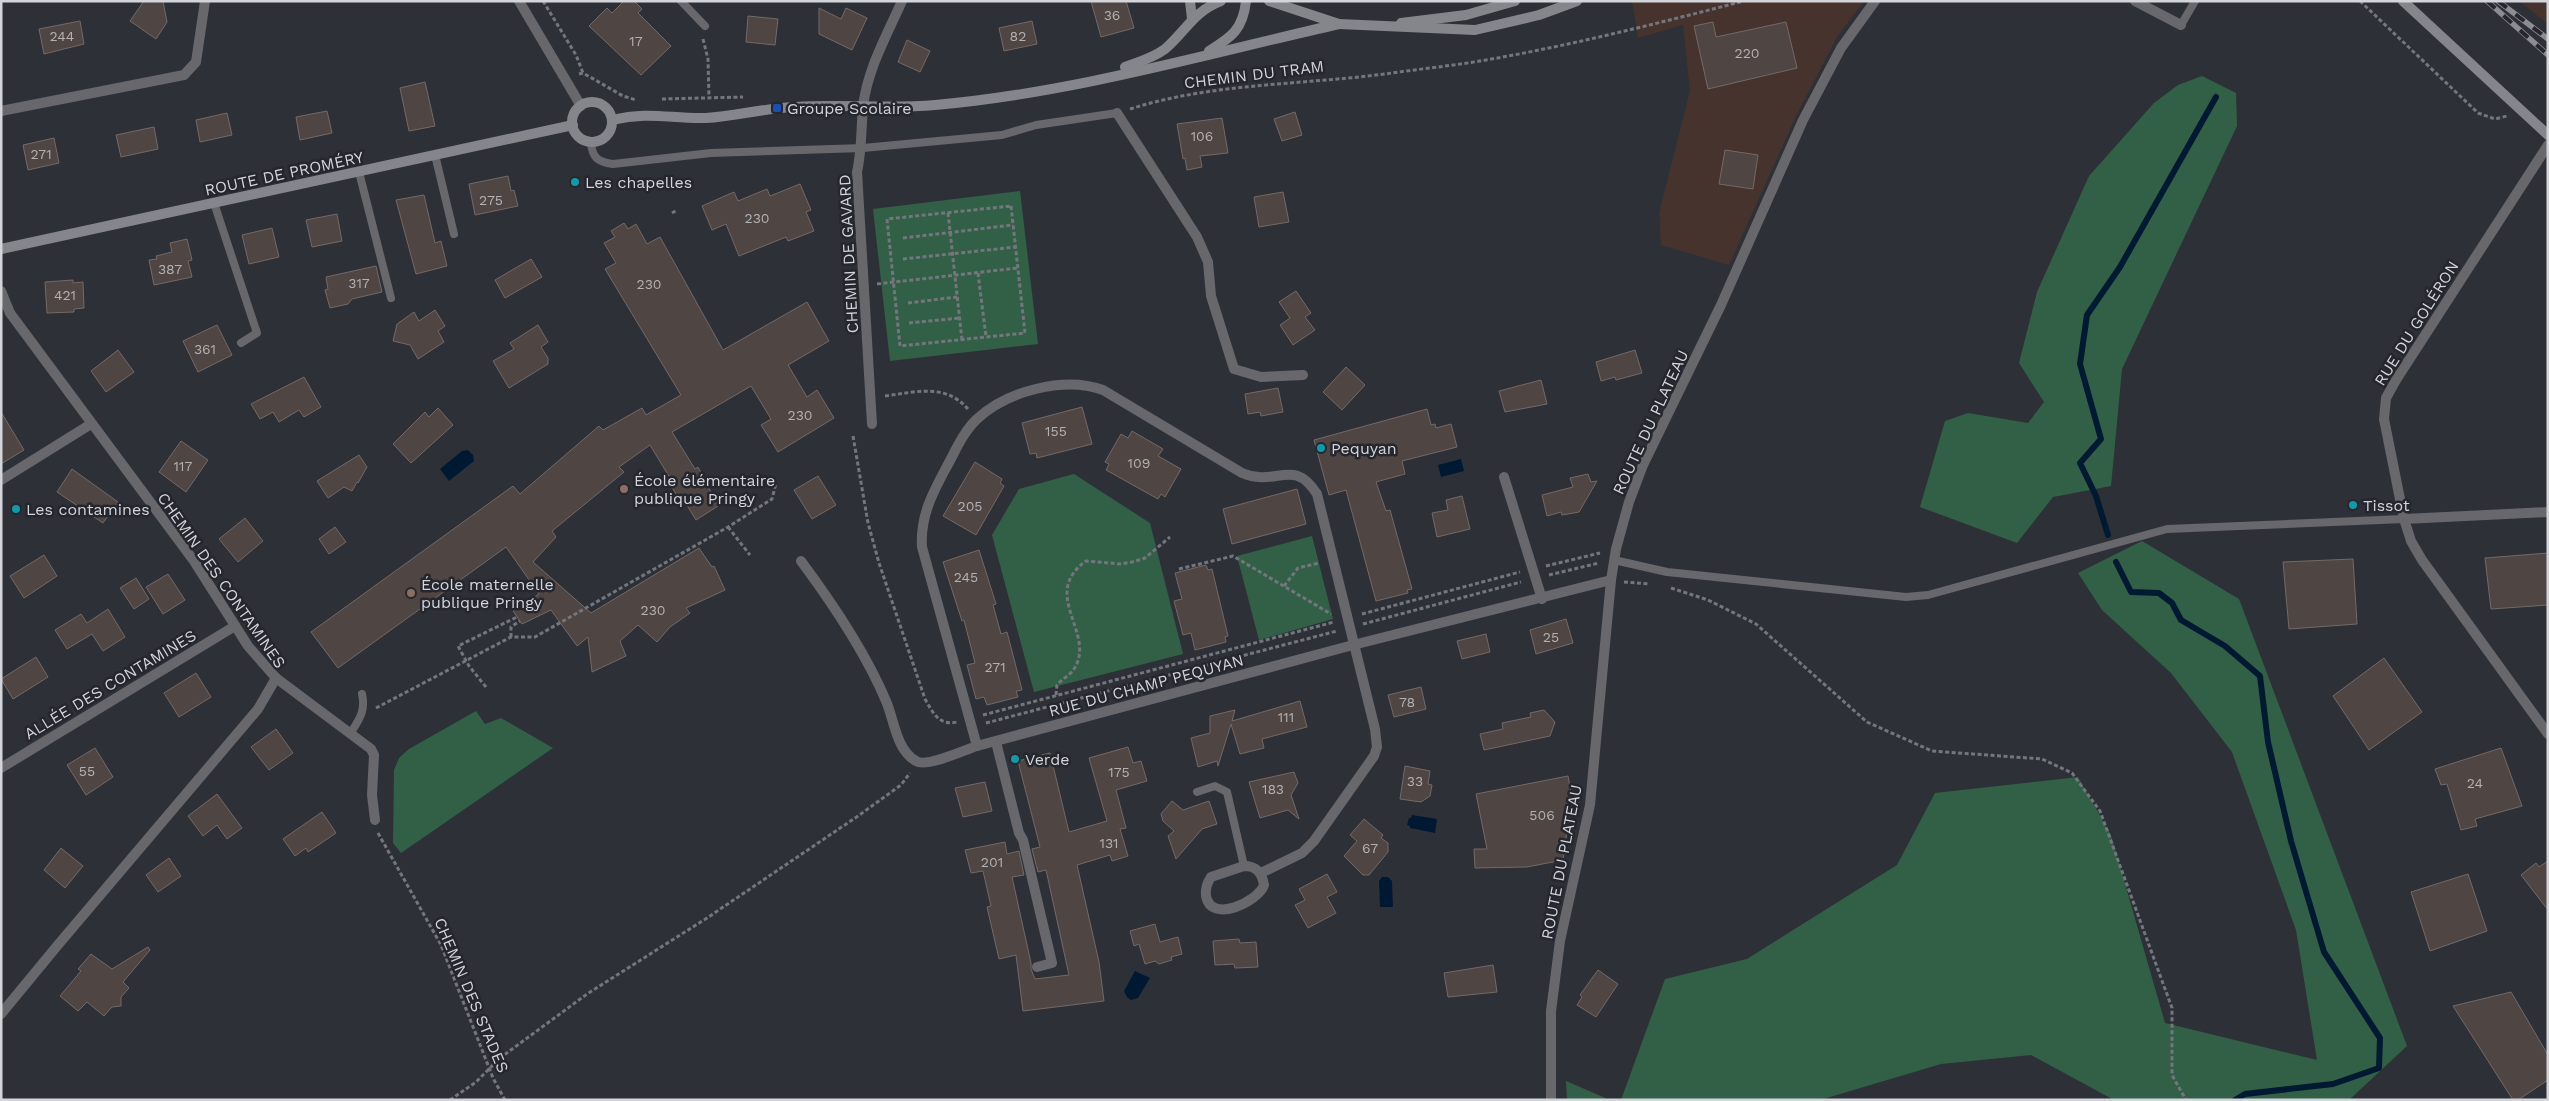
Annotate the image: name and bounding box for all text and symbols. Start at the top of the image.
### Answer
house number: 36 [1104,7,1120,23]
house number: 244 [50,28,74,44]
house number: 82 [1010,28,1026,44]
house number: 17 [629,33,643,49]
house number: 220 [1734,45,1760,61]
street label: CHEMIN DU TRAM [1183,56,1325,93]
place label: Groupe Scolaire [787,99,912,118]
marker: Groupe Scolaire [771,102,783,114]
house number: 106 [1191,128,1213,144]
house number: 271 [30,146,52,162]
street label: ROUTE DE PROMÉRY [203,147,365,200]
place label: Les chapelles [585,173,692,192]
street label: CHEMIN DE GAVARD [835,174,862,334]
marker: Les chapelles [569,176,581,188]
house number: 275 [479,192,503,208]
house number: 230 [744,210,770,226]
street label: RUE DU GOLÉRON [2370,257,2463,389]
house number: 387 [158,261,182,277]
house number: 317 [348,275,370,291]
house number: 230 [636,276,662,292]
house number: 421 [54,287,76,303]
house number: 361 [194,341,216,357]
street label: ROUTE DU PLATEAU [1609,347,1692,498]
house number: 230 [787,407,813,423]
house number: 155 [1045,423,1067,439]
place label: Pequyan [1331,439,1397,458]
marker: Pequyan [1315,442,1327,454]
house number: 109 [1128,455,1150,471]
house number: 117 [174,458,193,474]
place label: École élémentaire publique Pringy [634,471,775,508]
marker: École élémentaire publique Pringy [618,483,630,495]
street label: CHEMIN DES CONTAMINES [154,489,290,672]
place label: Tissot [2363,496,2410,515]
house number: 205 [957,498,983,514]
marker: Tissot [2347,499,2359,511]
place label: Les contamines [26,500,150,519]
marker: Les contamines [10,503,22,515]
house number: 245 [954,569,978,585]
place label: École maternelle publique Pringy [421,575,554,612]
marker: École maternelle publique Pringy [405,587,417,599]
house number: 230 [640,602,666,618]
street label: ALLÉE DES CONTAMINES [21,626,200,743]
house number: 25 [1543,629,1559,645]
street label: RUE DU CHAMP PEQUYAN [1047,650,1246,721]
house number: 271 [984,659,1006,675]
house number: 78 [1399,694,1415,710]
house number: 111 [1278,709,1294,725]
place label: Verde [1025,750,1069,769]
marker: Verde [1009,753,1021,765]
house number: 55 [79,763,95,779]
house number: 175 [1108,764,1130,780]
house number: 33 [1407,773,1423,789]
house number: 24 [2467,775,2483,791]
house number: 183 [1262,781,1284,797]
street label: ROUTE DU PLATEAU [1537,783,1586,941]
house number: 506 [1529,807,1555,823]
house number: 131 [1099,835,1119,851]
house number: 67 [1362,840,1378,856]
house number: 201 [981,854,1003,870]
street label: CHEMIN DES STADES [430,915,513,1076]

